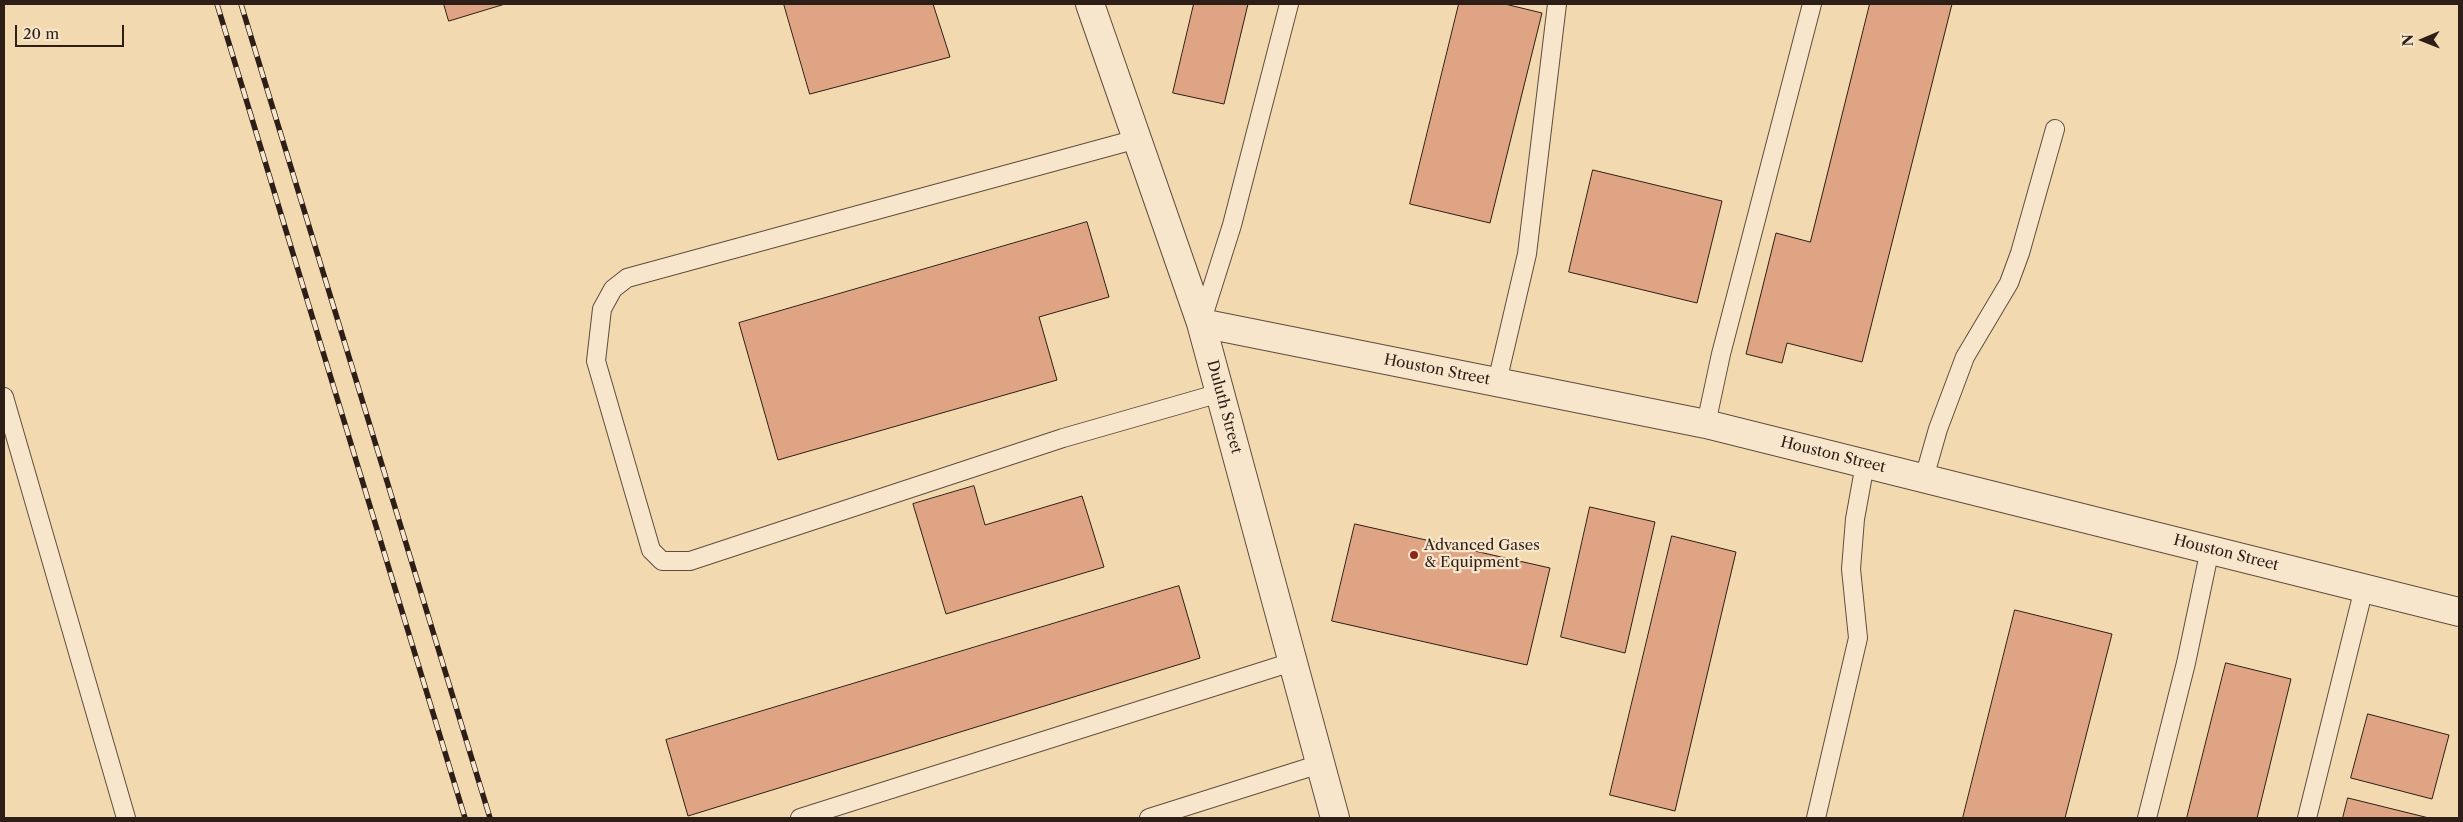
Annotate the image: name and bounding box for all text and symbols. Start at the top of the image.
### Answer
scale bar [18,15,126,47]
north arrow [2398,15,2448,65]
text: 20 m [23,24,59,43]
text: N [2399,34,2417,47]
street label: Houston Street [1382,351,1492,389]
street label: Duluth Street [1203,358,1245,456]
street label: Houston Street [1779,433,1887,477]
street label: Houston Street [2172,531,2280,575]
place label: Advanced Gases & Equipment [1424,537,1540,572]
marker: Advanced Gases & Equipment [1408,549,1420,561]

